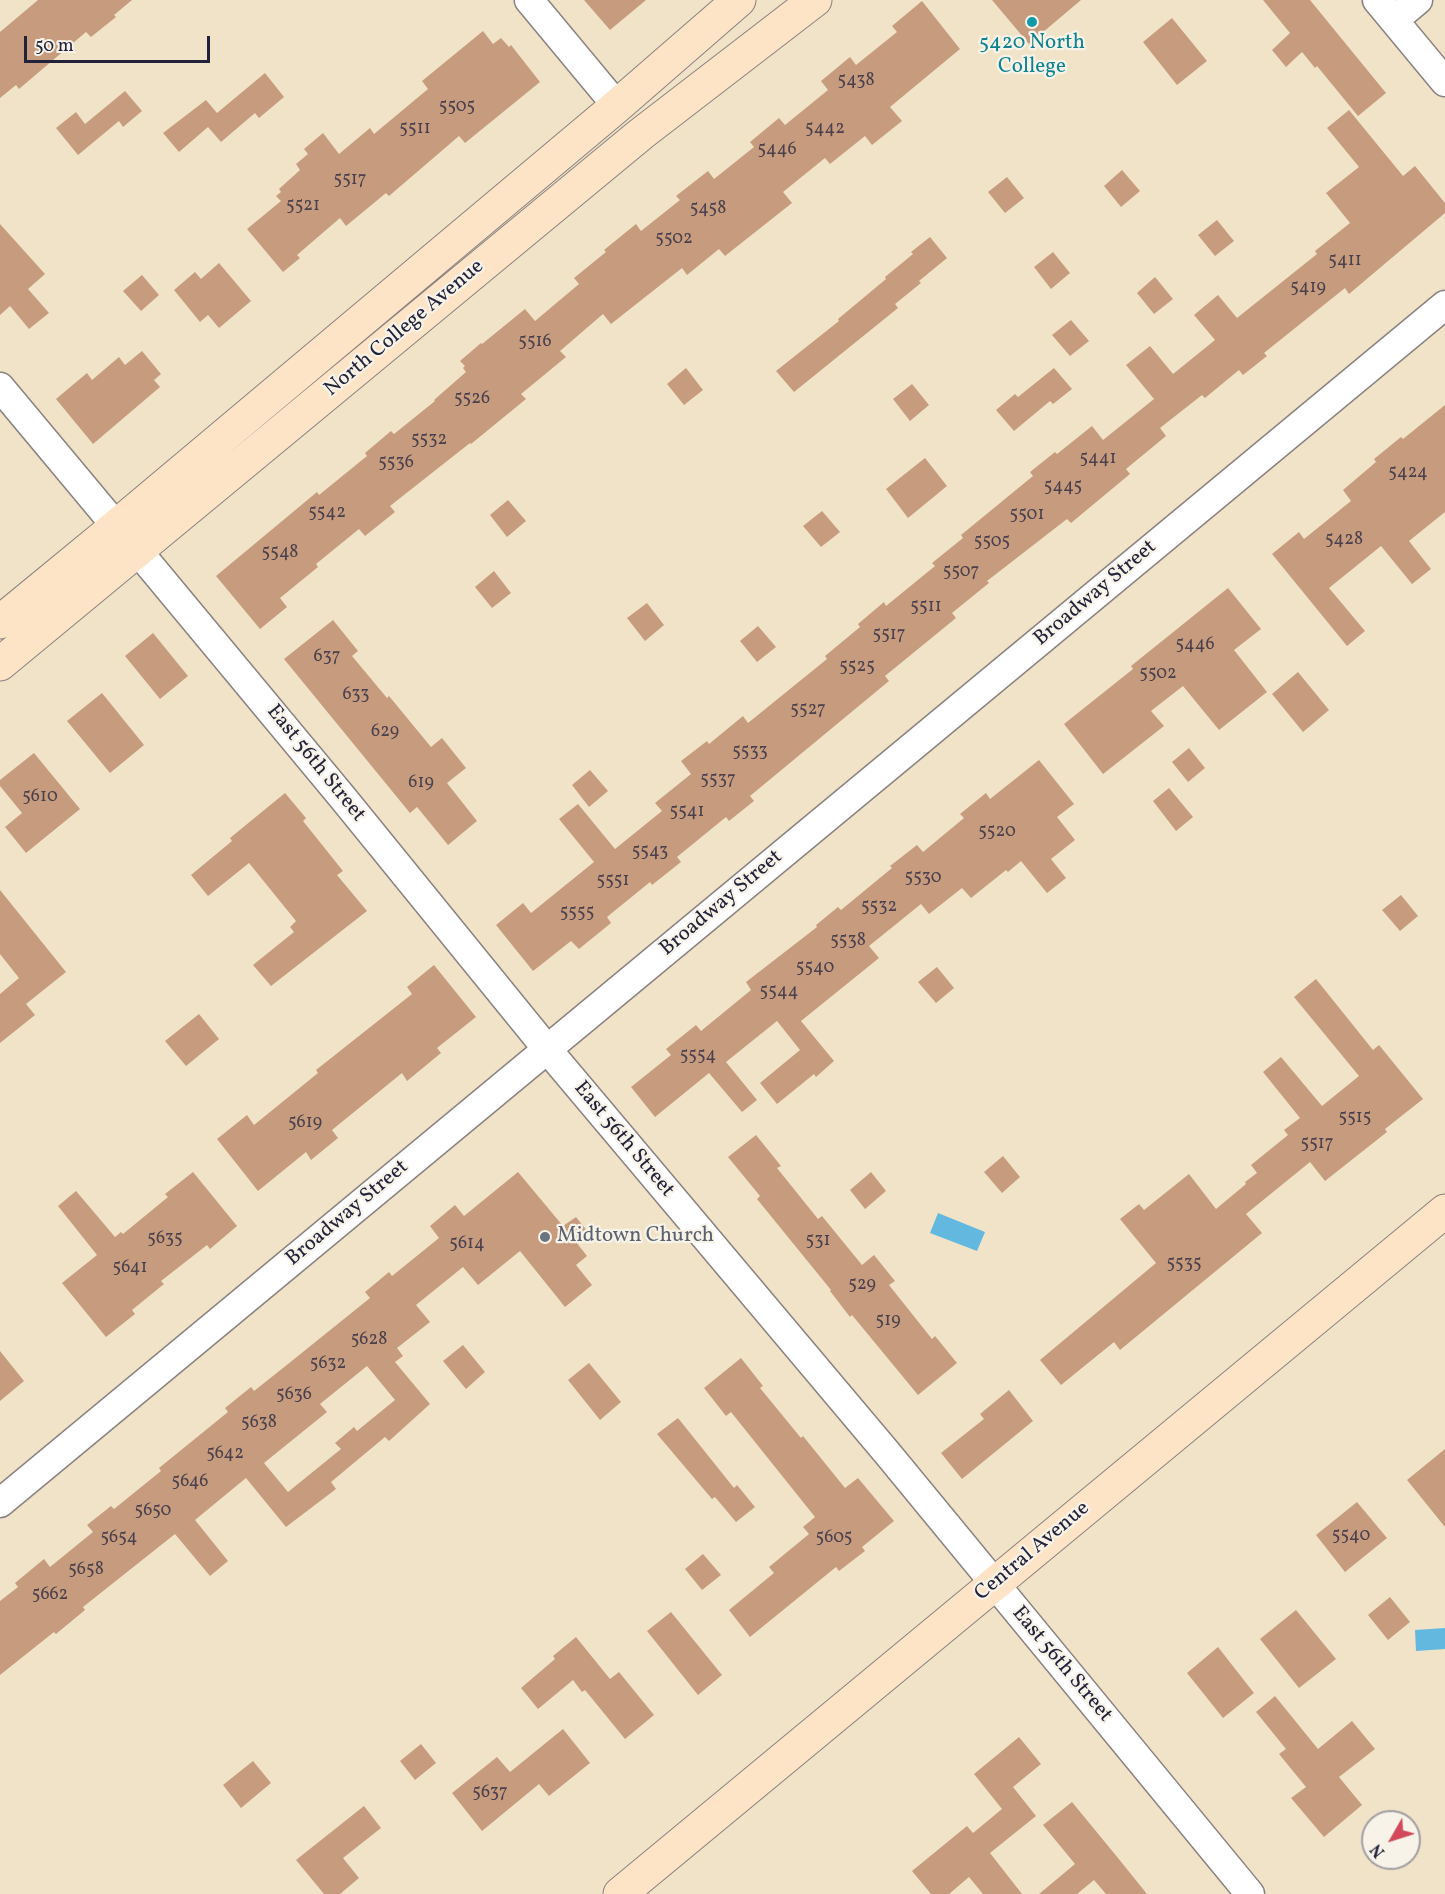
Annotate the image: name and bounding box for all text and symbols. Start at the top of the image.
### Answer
marker: 5420 North College [1025,15,1039,29]
scale bar [27,24,213,62]
place label: 5420 North College [979,31,1085,81]
text: 50 m [35,34,74,59]
house number: 5438 [837,71,875,93]
house number: 5505 [439,97,475,119]
house number: 5511 [399,119,431,141]
house number: 5442 [805,119,845,141]
house number: 5446 [757,140,797,162]
house number: 5517 [333,170,367,192]
house number: 5521 [286,196,320,218]
house number: 5458 [690,199,726,221]
house number: 5502 [655,229,693,251]
house number: 5411 [1328,251,1362,273]
street label: North College Avenue [320,255,490,403]
house number: 5419 [1290,278,1326,300]
house number: 5516 [518,332,552,354]
house number: 5526 [454,389,490,411]
house number: 5532 [411,430,447,452]
house number: 5441 [1079,449,1117,471]
house number: 5536 [378,453,414,475]
house number: 5424 [1388,463,1428,485]
house number: 5445 [1044,477,1082,499]
house number: 5542 [308,503,346,525]
house number: 5501 [1010,505,1044,527]
house number: 5428 [1325,530,1363,552]
house number: 5505 [974,532,1010,554]
street label: Broadway Street [1030,535,1162,653]
house number: 5548 [262,543,298,565]
house number: 5507 [943,562,979,584]
house number: 5511 [910,597,942,619]
house number: 5517 [872,625,906,647]
house number: 5446 [1175,635,1215,657]
house number: 637 [314,647,340,669]
house number: 5525 [839,657,875,679]
house number: 5502 [1139,664,1177,686]
house number: 633 [342,685,370,707]
street label: East 56th Street [260,700,370,828]
house number: 5527 [790,700,826,722]
house number: 629 [371,722,399,744]
house number: 5533 [732,742,768,764]
house number: 5537 [700,770,736,792]
house number: 619 [408,773,434,795]
house number: 5610 [22,787,58,809]
house number: 5541 [669,802,705,824]
house number: 5520 [978,822,1016,844]
house number: 5543 [632,842,668,864]
street label: Broadway Street [656,845,788,963]
house number: 5530 [904,868,942,890]
house number: 5551 [597,871,629,893]
house number: 5532 [861,897,897,919]
house number: 5555 [560,903,594,925]
house number: 5538 [830,931,866,953]
house number: 5540 [796,958,834,980]
house number: 5544 [760,982,798,1004]
house number: 5554 [680,1046,716,1068]
street label: East 56th Street [567,1077,679,1203]
house number: 5515 [1339,1108,1371,1130]
house number: 5619 [288,1113,322,1135]
house number: 5517 [1300,1134,1334,1156]
street label: Broadway Street [282,1155,414,1273]
place label: Midtown Church [557,1224,714,1250]
house number: 5635 [147,1229,183,1251]
marker: Midtown Church [538,1230,552,1244]
house number: 531 [806,1231,830,1253]
house number: 5614 [449,1234,485,1256]
house number: 5535 [1166,1254,1202,1276]
house number: 5641 [113,1258,147,1280]
house number: 529 [848,1275,876,1297]
house number: 519 [876,1311,900,1333]
house number: 5628 [351,1330,387,1352]
house number: 5632 [310,1354,346,1376]
house number: 5636 [276,1385,312,1407]
house number: 5638 [241,1413,277,1435]
house number: 5642 [206,1444,244,1466]
house number: 5646 [172,1472,208,1494]
street label: Central Avenue [971,1497,1095,1607]
house number: 5650 [135,1501,171,1523]
house number: 5540 [1332,1526,1370,1548]
house number: 5654 [100,1528,138,1550]
house number: 5605 [815,1528,853,1550]
house number: 5658 [68,1560,104,1582]
house number: 5662 [32,1585,68,1607]
street label: East 56th Street [1005,1602,1117,1728]
house number: 5637 [472,1783,508,1805]
north arrow [1361,1810,1421,1870]
text: N [1366,1839,1391,1862]

